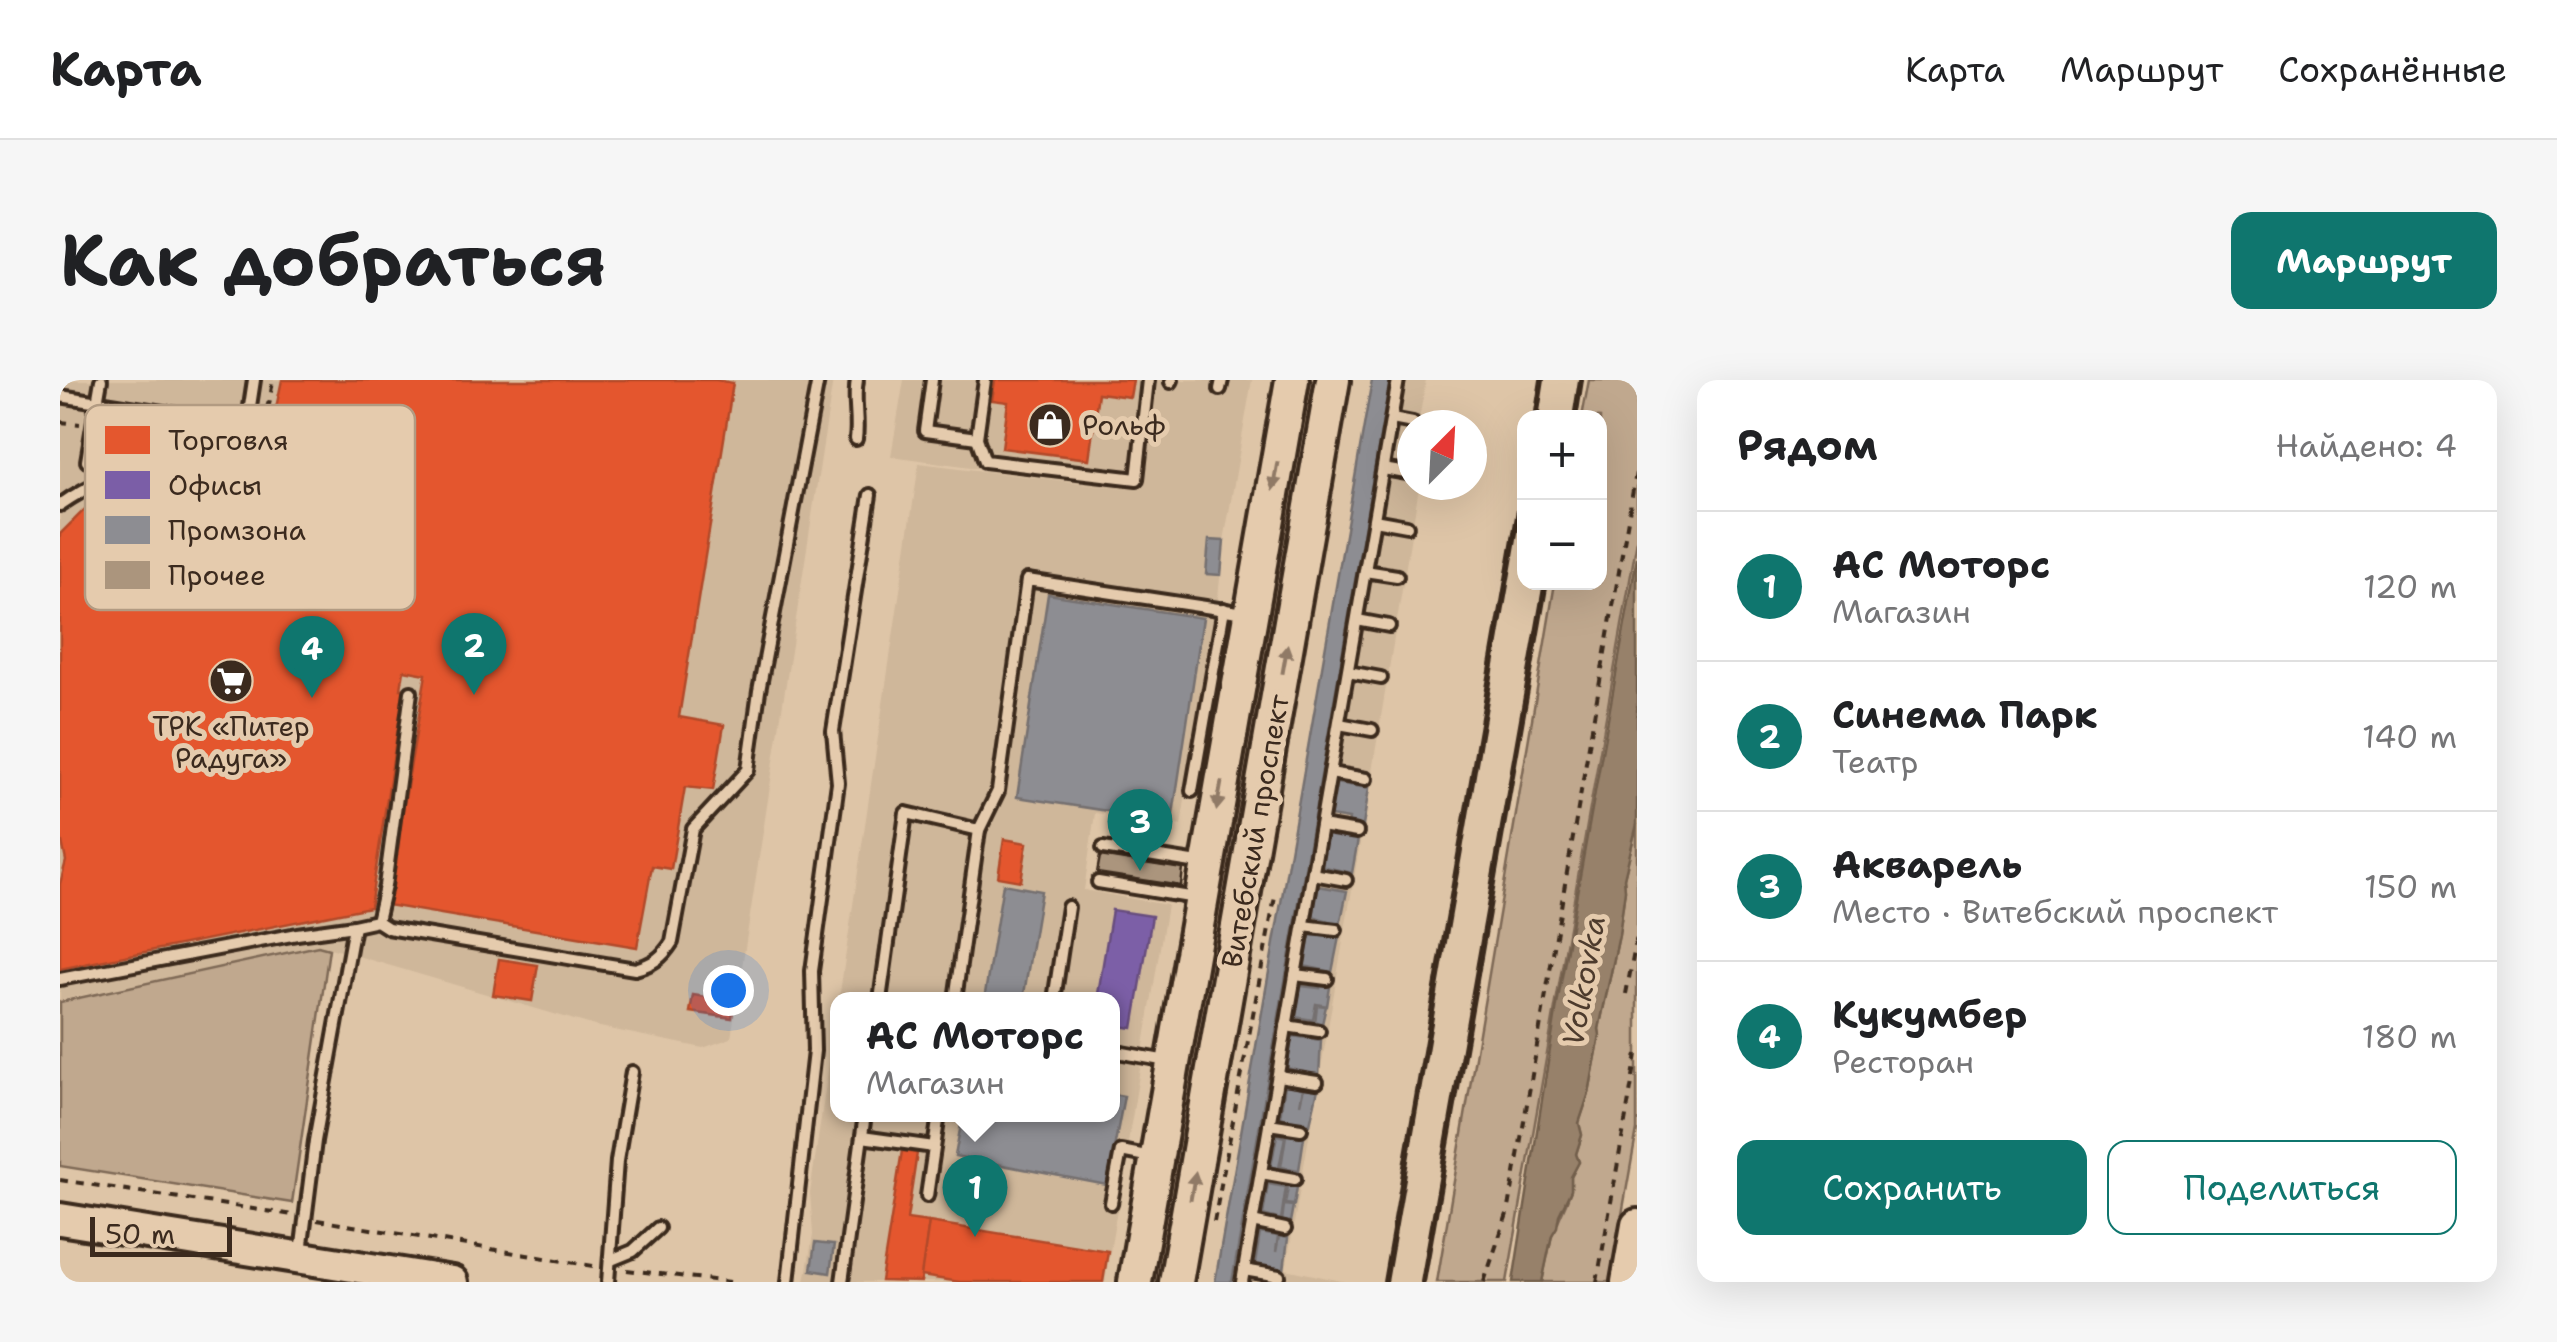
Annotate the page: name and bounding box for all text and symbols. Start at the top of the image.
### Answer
text: Карта [50,37,202,101]
text: Карта [1905,46,2005,93]
text: Маршрут [2060,46,2223,93]
text: Сохранённые [2278,46,2507,93]
button: Маршрут [2231,212,2497,309]
text: Как добраться [60,214,606,307]
shop icon: Рольф [1027,402,1073,448]
legend [85,405,415,610]
place label: Рольф [1082,406,1166,444]
north arrow [1397,410,1487,500]
map controls [1517,410,1607,590]
button: + [1517,410,1607,500]
text: Рядом [1737,417,1878,473]
text: Торговля [168,421,289,459]
text: Найдено: 4 [2276,424,2457,467]
one-way arrow [1267,461,1282,492]
text: Офисы [168,466,262,504]
button: − [1517,500,1607,590]
text: Промзона [168,511,306,549]
text: АС Моторс [1832,539,2050,590]
text: Прочее [168,556,266,594]
text: 1 [1762,565,1777,608]
text: 120 m [2363,565,2457,608]
text: Магазин [1832,590,1971,633]
pin: 2 [442,612,506,695]
pin: 4 [280,616,344,698]
one-way arrow [1278,643,1293,674]
supermarket icon: ТРК «Питер Радуга» [208,658,254,704]
text: Синема Парк [1832,689,2098,740]
street label: Витебский проспект [1212,691,1298,971]
place label: ТРК «Питер Радуга» [152,707,310,777]
text: 2 [1758,715,1781,758]
text: 140 m [2362,715,2457,758]
text: Театр [1832,740,1918,783]
one-way arrow [1211,781,1226,813]
pin: 3 [1108,788,1172,871]
text: Акварель [1832,839,2022,890]
text: 3 [1758,865,1781,908]
text: 150 m [2364,865,2457,908]
text: Место · Витебский проспект [1832,890,2278,933]
water label: Volkovka [1552,912,1615,1050]
your location [703,965,754,1016]
text: Кукумбер [1832,989,2027,1040]
popup [830,992,1120,1122]
text: АС Моторс [866,1010,1084,1061]
text: 4 [1758,1015,1781,1058]
text: 180 m [2361,1015,2457,1058]
text: Ресторан [1832,1040,1974,1083]
text: Магазин [866,1061,1005,1104]
button: Сохранить [1737,1140,2087,1235]
button: Поделиться [2107,1140,2457,1235]
pin: 1 [942,1154,1008,1237]
one-way arrow [1186,1170,1201,1201]
scale bar [90,1212,232,1256]
text: 50 m [105,1215,175,1253]

